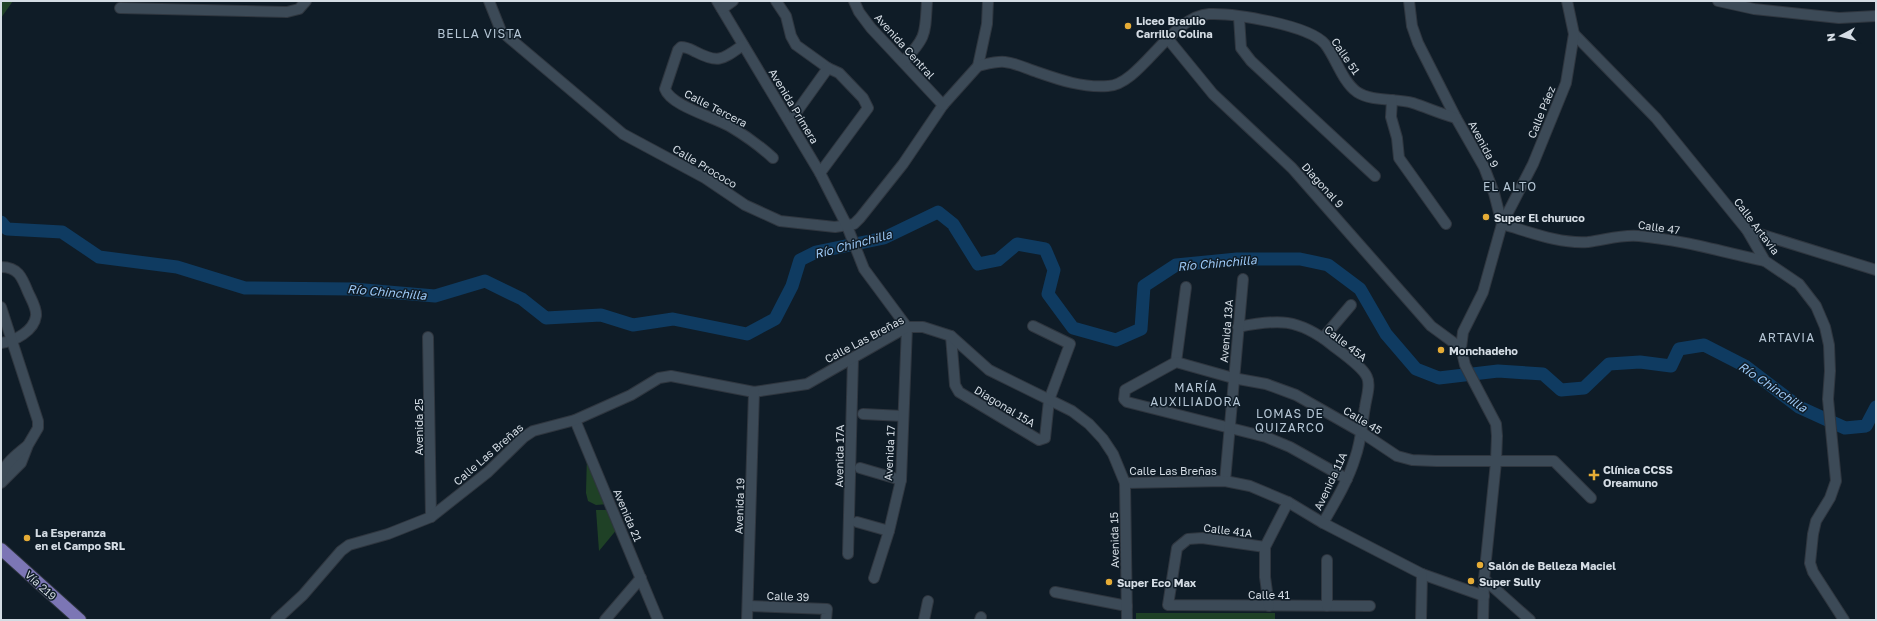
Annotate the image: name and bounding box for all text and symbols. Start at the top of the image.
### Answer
street label: Avenida Central [872,11,938,82]
place label: Liceo Braulio Carrillo Colina [1136,14,1213,40]
north arrow [1821,16,1861,56]
marker: Liceo Braulio Carrillo Colina [1123,21,1133,31]
district label: BELLA VISTA [437,26,523,41]
text: N [1824,32,1838,42]
street label: Calle 51 [1329,35,1363,77]
street label: Avenida Primera [766,66,822,146]
street label: Calle Páez [1525,84,1557,140]
street label: Calle Tercera [682,87,750,129]
street label: Avenida 9 [1466,118,1502,170]
street label: Calle Prococo [670,142,740,191]
street label: Diagonal 9 [1299,160,1347,210]
district label: EL ALTO [1483,179,1537,194]
street label: Calle Artavia [1732,195,1782,257]
place label: Super El churuco [1494,211,1585,224]
marker: Super El churuco [1481,212,1491,222]
street label: Calle 47 [1637,218,1681,236]
water label: Río Chinchilla [813,226,894,262]
water label: Río Chinchilla [1177,252,1258,274]
water label: Río Chinchilla [347,281,428,303]
street label: Avenida 13A [1217,298,1235,363]
street label: Calle Las Breñas [822,313,906,365]
street label: Calle 45A [1322,322,1370,364]
district label: ARTAVIA [1759,330,1815,345]
place label: Monchadeho [1449,344,1518,357]
marker: Monchadeho [1436,345,1446,355]
water label: Río Chinchilla [1736,359,1811,416]
district label: MARÍA AUXILIADORA [1150,380,1242,409]
street label: Diagonal 15A [972,383,1038,430]
street label: Avenida 25 [412,398,425,456]
street label: Calle 45 [1341,403,1385,437]
district label: LOMAS DE QUIZARCO [1255,406,1325,435]
street label: Calle Las Breñas [451,420,525,488]
street label: Avenida 17A [832,424,846,488]
street label: Avenida 17 [881,425,897,481]
street label: Avenida 11A [1311,449,1349,512]
place label: Clínica CCSS Oreamuno [1603,463,1673,489]
street label: Calle Las Breñas [1129,464,1217,477]
marker: Clínica CCSS Oreamuno [1588,469,1600,481]
street label: Avenida 19 [732,478,746,534]
street label: Avenida 21 [611,487,645,543]
street label: Avenida 15 [1107,512,1121,568]
street label: Calle 41A [1203,521,1254,540]
place label: La Esperanza en el Campo SRL [35,526,126,552]
marker: La Esperanza en el Campo SRL [22,533,32,543]
place label: Salón de Belleza Maciel [1488,559,1616,572]
marker: Salón de Belleza Maciel [1475,560,1485,570]
street label: Vía 219 [23,568,59,602]
place label: Super Sully [1479,575,1541,588]
place label: Super Eco Max [1117,576,1197,589]
marker: Super Sully [1466,576,1476,586]
marker: Super Eco Max [1104,577,1114,587]
street label: Calle 41 [1248,588,1290,601]
street label: Calle 39 [766,589,810,603]

